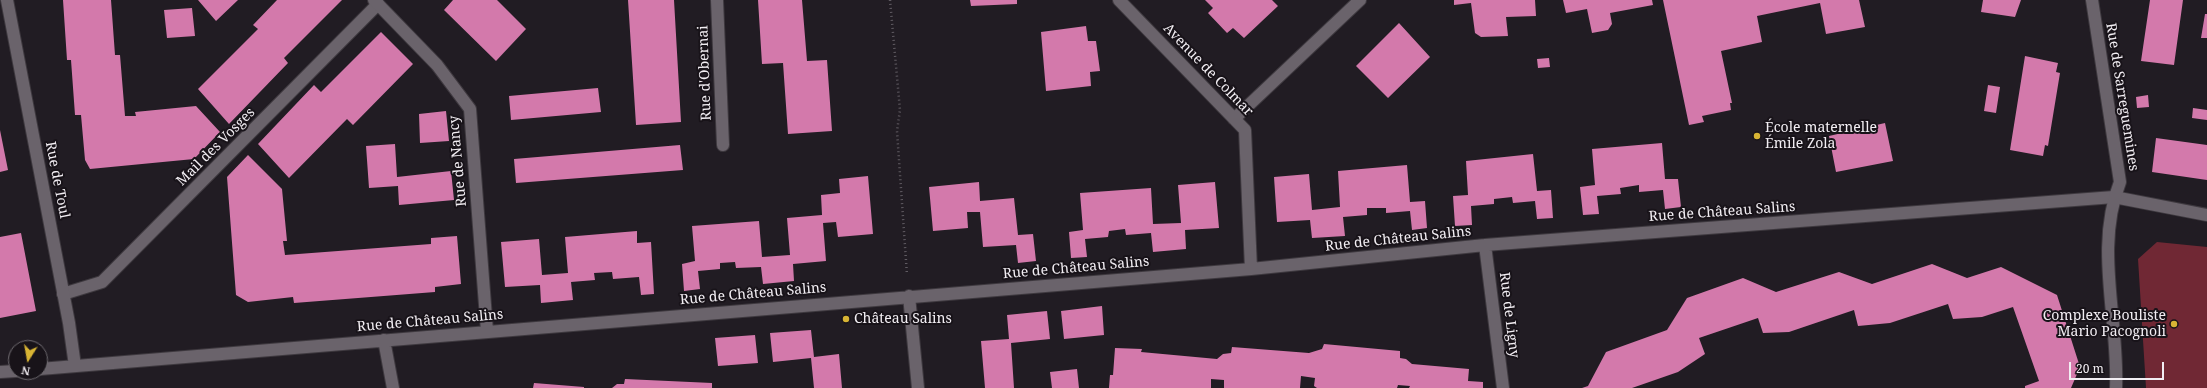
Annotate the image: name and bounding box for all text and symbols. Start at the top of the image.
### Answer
street label: Avenue de Colmar [1160,20,1256,120]
street label: Rue de Sarreguemines [2102,22,2142,172]
street label: Rue d'Obernai [695,25,715,121]
street label: Mail des Vosges [173,104,259,190]
street label: Rue de Nancy [446,115,470,207]
place label: École maternelle Émile Zola [1765,120,1877,152]
marker: École maternelle Émile Zola [1752,131,1762,141]
street label: Rue de Toul [41,140,73,220]
street label: Rue de Château Salins [1648,199,1796,225]
street label: Rue de Château Salins [1324,223,1472,255]
street label: Rue de Château Salins [1002,253,1150,283]
street label: Rue de Ligny [1495,271,1523,359]
street label: Rue de Château Salins [679,279,827,309]
street label: Rue de Château Salins [356,306,504,336]
place label: Complexe Bouliste Mario Pacognoli [2043,308,2166,340]
place label: Château Salins [854,311,952,327]
marker: Château Salins [841,314,851,324]
marker: Complexe Bouliste Mario Pacognoli [2169,319,2179,329]
north arrow [8,340,48,380]
scale bar [2071,354,2166,380]
text: 20 m [2076,360,2104,377]
text: N [20,363,32,379]

